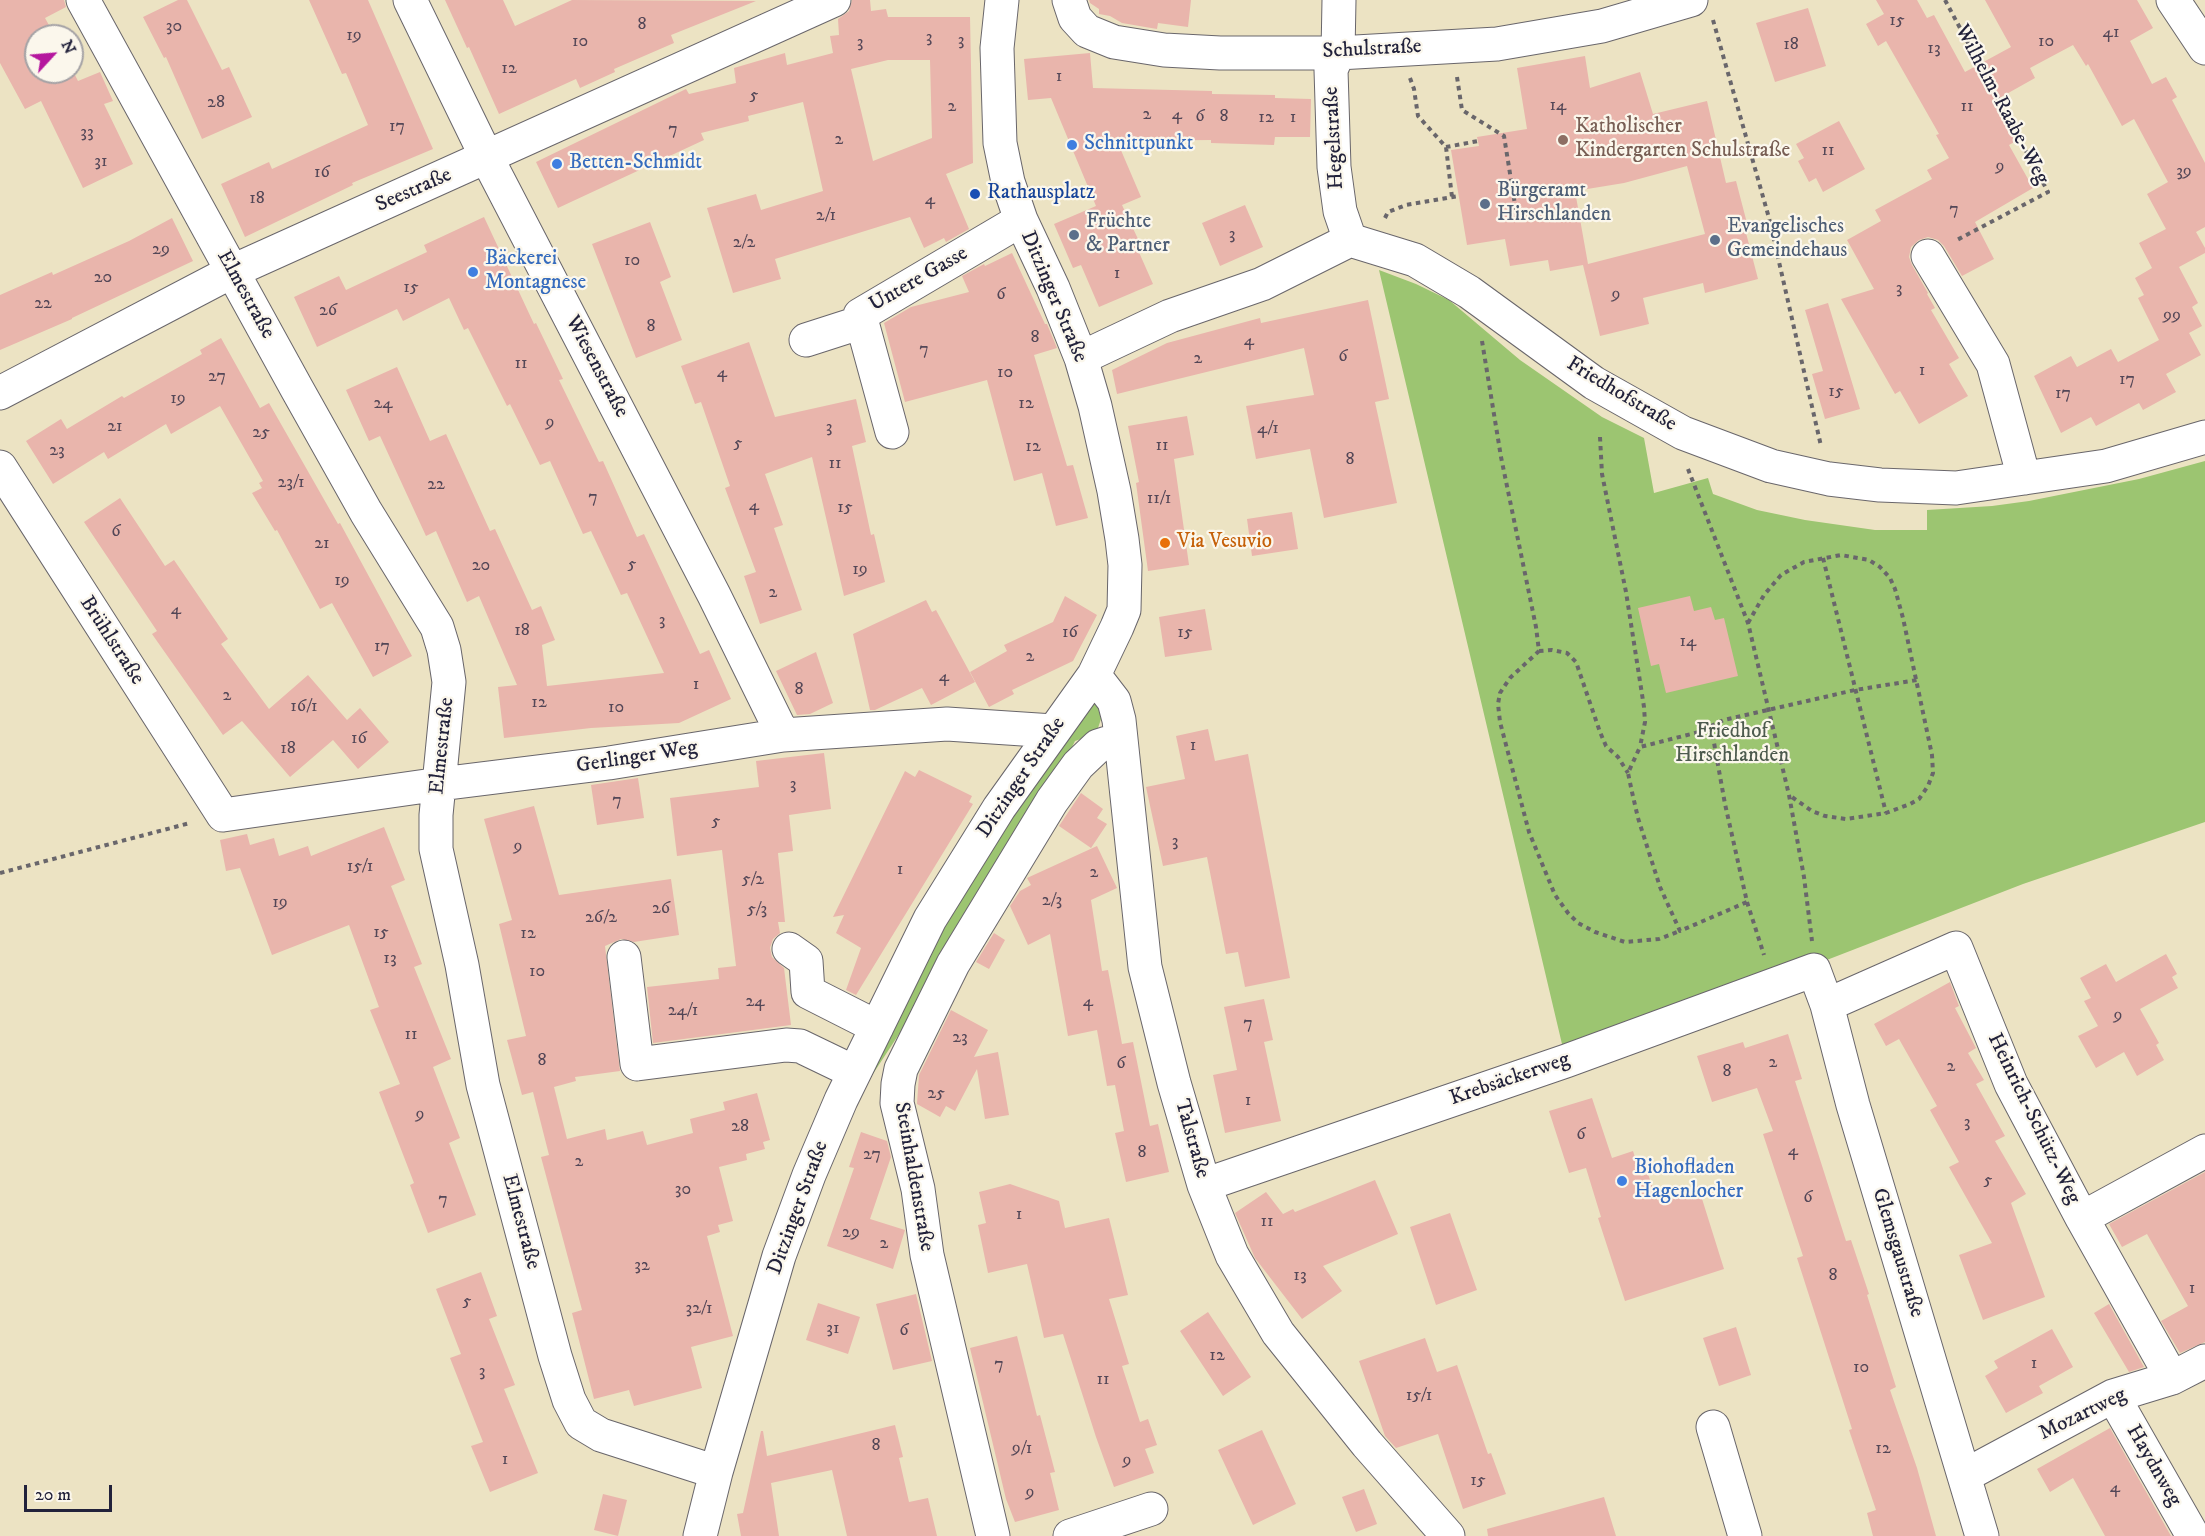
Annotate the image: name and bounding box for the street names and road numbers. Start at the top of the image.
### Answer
street label: Wilhelm-Raabe-Weg [1948,21,2054,189]
street label: Schulstraße [1322,35,1422,65]
street label: Hegelstraße [1320,86,1350,190]
street label: Seestraße [372,163,456,219]
street label: Ditzinger Straße [1014,228,1092,366]
street label: Untere Gasse [865,242,973,318]
street label: Elmestraße [210,246,280,344]
street label: Wiesenstraße [559,312,633,422]
street label: Friedhofstraße [1561,352,1681,438]
street label: Brühlstraße [73,592,149,690]
street label: Elmestraße [425,696,461,796]
street label: Ditzinger Straße [972,713,1072,843]
street label: Gerlinger Weg [575,736,699,780]
street label: Heinrich-Schütz-Weg [1981,1030,2085,1208]
street label: Krebsäckerweg [1447,1048,1573,1112]
street label: Talstraße [1168,1097,1214,1181]
street label: Steinhaldenstraße [887,1100,939,1254]
street label: Ditzinger Straße [763,1138,835,1278]
street label: Elmestraße [495,1172,545,1272]
street label: Glemsgaustraße [1865,1185,1929,1321]
street label: Mozartweg [2035,1383,2131,1447]
street label: Haydnweg [2120,1421,2186,1511]

